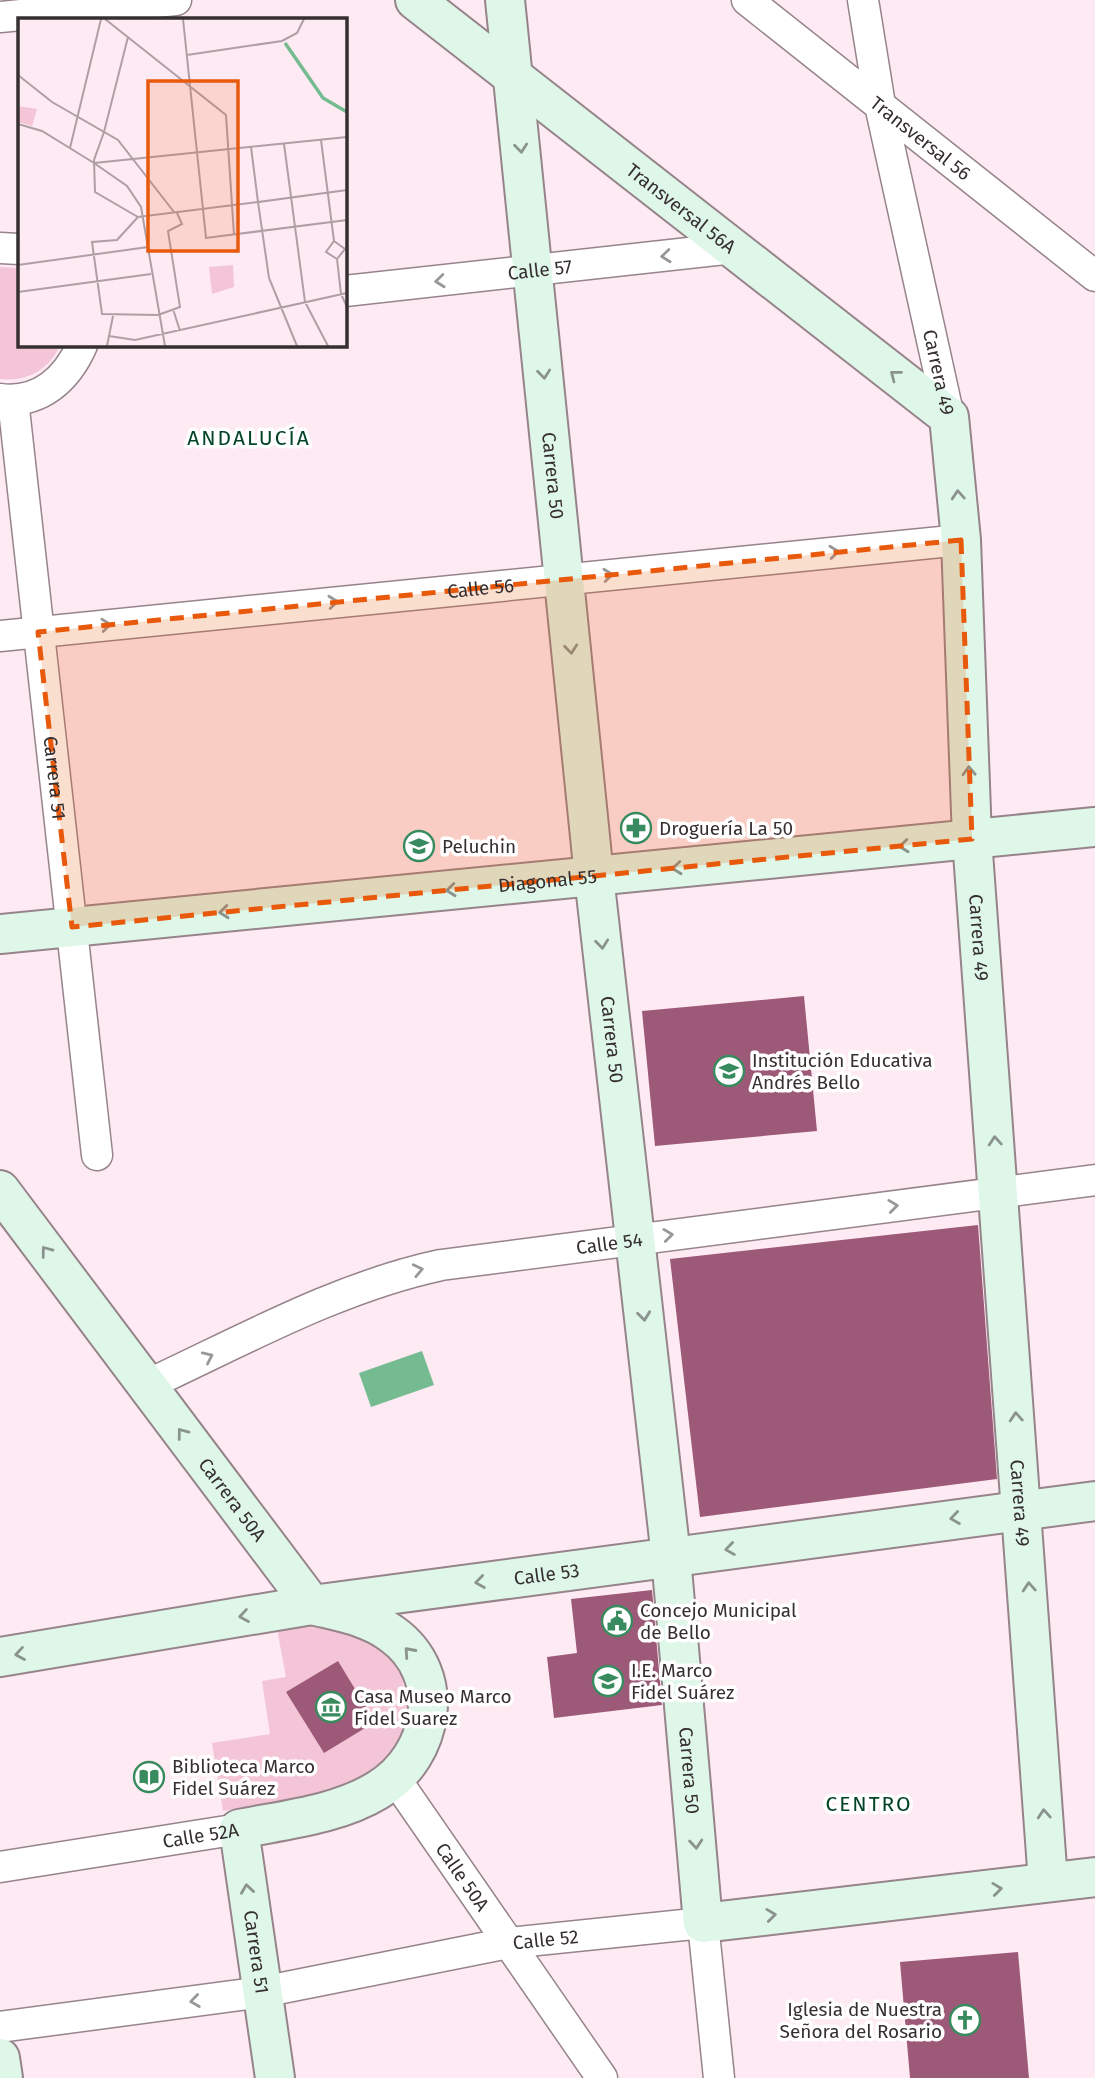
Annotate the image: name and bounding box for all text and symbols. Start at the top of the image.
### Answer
inset map [18,18,346,346]
street label: Transversal 56 [866,91,975,185]
one-way arrow [514,142,529,153]
street label: Transversal 56A [622,159,741,258]
one-way arrow [660,248,672,263]
street label: Calle 57 [507,255,573,285]
one-way arrow [434,273,446,288]
street label: Carrera 49 [918,327,959,417]
one-way arrow [536,369,551,380]
one-way arrow [890,370,902,383]
district label: ANDALUCÍA [187,425,311,451]
street label: Carrera 50 [537,431,569,520]
one-way arrow [951,489,966,500]
one-way arrow [828,545,840,560]
one-way arrow [603,568,614,583]
street label: Calle 56 [446,574,515,603]
one-way arrow [327,595,338,610]
one-way arrow [101,618,112,633]
one-way arrow [564,643,579,655]
street label: Carrera 51 [38,735,71,821]
one-way arrow [962,765,977,776]
pharmacy icon: Droguería La 50 [619,811,653,845]
place label: Droguería La 50 [659,817,793,840]
school or university icon: Peluchin [402,829,436,863]
place label: Peluchin [442,835,516,858]
one-way arrow [898,838,909,853]
one-way arrow [671,860,682,875]
street label: Diagonal 55 [497,865,598,897]
one-way arrow [445,882,456,897]
street label: Carrera 49 [964,893,993,982]
one-way arrow [219,904,230,919]
one-way arrow [594,938,609,950]
street label: Carrera 50 [596,995,628,1084]
place label: Institución Educativa Andrés Bello [752,1049,932,1094]
school or university icon: Institución Educativa Andrés Bello [712,1054,746,1088]
one-way arrow [988,1135,1003,1146]
one-way arrow [887,1199,899,1214]
street label: Calle 54 [575,1228,644,1259]
one-way arrow [662,1228,674,1243]
one-way arrow [41,1246,54,1259]
one-way arrow [412,1263,424,1278]
one-way arrow [636,1310,651,1322]
one-way arrow [201,1351,214,1365]
one-way arrow [1009,1411,1024,1422]
one-way arrow [178,1428,190,1441]
street label: Carrera 50A [193,1453,271,1546]
street label: Carrera 49 [1005,1459,1035,1547]
one-way arrow [950,1511,961,1526]
one-way arrow [724,1541,736,1556]
street label: Calle 53 [512,1559,581,1590]
one-way arrow [474,1574,486,1589]
one-way arrow [1021,1582,1036,1593]
place label: Concejo Municipal de Bello [640,1599,797,1644]
public building icon: Concejo Municipal de Bello [600,1604,634,1638]
one-way arrow [238,1608,250,1623]
one-way arrow [14,1646,26,1661]
one-way arrow [405,1647,418,1660]
place label: I.E. Marco Fidel Suárez [631,1659,734,1704]
school or university icon: I.E. Marco Fidel Suárez [591,1664,625,1698]
place label: Casa Museo Marco Fidel Suarez [354,1685,512,1730]
museum icon: Casa Museo Marco Fidel Suarez [314,1690,348,1724]
street label: Carrera 50 [674,1726,704,1815]
place label: Biblioteca Marco Fidel Suárez [172,1755,315,1800]
library icon: Biblioteca Marco Fidel Suárez [132,1760,166,1794]
district label: CENTRO [825,1791,913,1817]
one-way arrow [1037,1809,1052,1820]
street label: Calle 52A [161,1818,240,1853]
street label: Calle 50A [431,1838,494,1916]
one-way arrow [688,1839,703,1850]
one-way arrow [991,1881,1002,1896]
one-way arrow [240,1883,255,1895]
one-way arrow [765,1908,776,1923]
street label: Carrera 51 [239,1909,274,1995]
street label: Calle 52 [512,1925,580,1954]
one-way arrow [189,1993,201,2008]
place label: Iglesia de Nuestra Señora del Rosario [780,1998,942,2043]
church icon: Iglesia de Nuestra Señora del Rosario [948,2003,982,2037]

